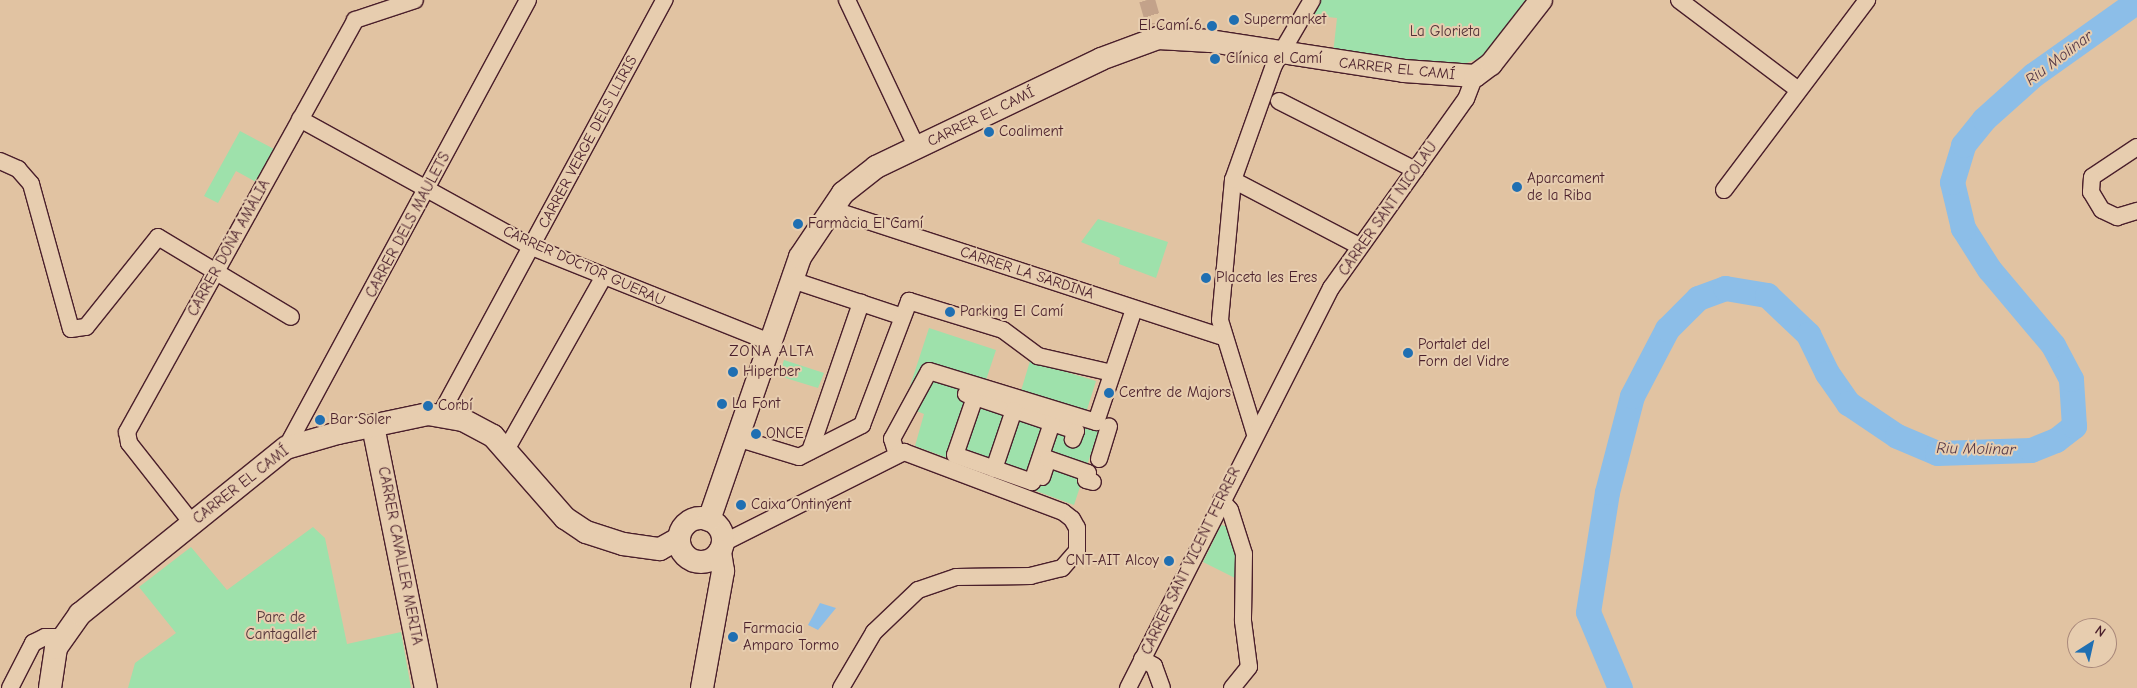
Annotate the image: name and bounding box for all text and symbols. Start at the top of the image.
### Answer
place label: Supermarket [1244,11,1326,29]
marker: Supermarket [1228,14,1240,26]
place label: El Camí 6 [1139,17,1202,35]
marker: El Camí 6 [1206,20,1218,32]
park label: La Glorieta [1410,23,1480,41]
water label: Riu Molinar [2022,26,2096,90]
place label: Clínica el Camí [1226,50,1322,68]
marker: Clínica el Camí [1208,52,1222,66]
street label: CARRER VERGE DELS LLIRIS [535,53,641,231]
street label: CARRER EL CAMÍ [1338,54,1456,84]
street label: CARRER EL CAMÍ [925,83,1037,151]
place label: Coaliment [999,123,1063,141]
marker: Coaliment [983,126,995,138]
street label: CARRER SANT NICOLAU [1335,139,1441,279]
street label: CARRER DELS MAULETS [362,149,454,301]
place label: Aparcament de la Riba [1527,169,1604,204]
street label: CARRER DOÑA AMÀLIA [184,176,274,320]
marker: Aparcament de la Riba [1511,181,1523,193]
place label: Farmàcia El Camí [808,215,923,233]
marker: Farmàcia El Camí [792,218,804,230]
street label: CARRER DOCTOR GUERAU [500,222,668,310]
street label: CARRER LA SARDINA [958,243,1096,303]
place label: Placeta les Eres [1216,269,1317,287]
marker: Placeta les Eres [1200,272,1212,284]
place label: Parking El Camí [960,303,1063,321]
marker: Parking El Camí [944,306,956,318]
place label: Portalet del Forn del Vidre [1418,335,1509,370]
district label: ZONA ALTA [728,341,816,361]
marker: Portalet del Forn del Vidre [1402,347,1414,359]
place label: Hiperber [743,363,800,381]
marker: Hiperber [727,366,739,378]
place label: Centre de Majors [1119,384,1231,402]
marker: Centre de Majors [1103,387,1115,399]
place label: La Font [732,395,780,413]
place label: Corbí [438,397,473,415]
marker: La Font [716,398,728,410]
marker: Corbí [422,400,434,412]
place label: Bar Soler [330,411,391,429]
marker: Bar Soler [314,414,326,426]
place label: ONCE [766,425,804,443]
marker: ONCE [750,428,762,440]
water label: Riu Molinar [1936,439,2016,459]
street label: CARRER EL CAMÍ [189,442,293,528]
street label: CARRER SANT VICENT FERRER [1138,464,1244,658]
street label: CARRER CAVALLER MERITA [374,465,426,647]
place label: Caixa Ontinyent [751,496,851,514]
marker: Caixa Ontinyent [735,499,747,511]
place label: CNT-AIT Alcoy [1066,552,1159,570]
marker: CNT-AIT Alcoy [1163,555,1175,567]
park label: Parc de Cantagallet [246,608,316,643]
north arrow [2067,618,2117,668]
place label: Farmacia Amparo Tormo [743,619,839,654]
text: N [2092,622,2109,641]
marker: Farmacia Amparo Tormo [727,631,739,643]

